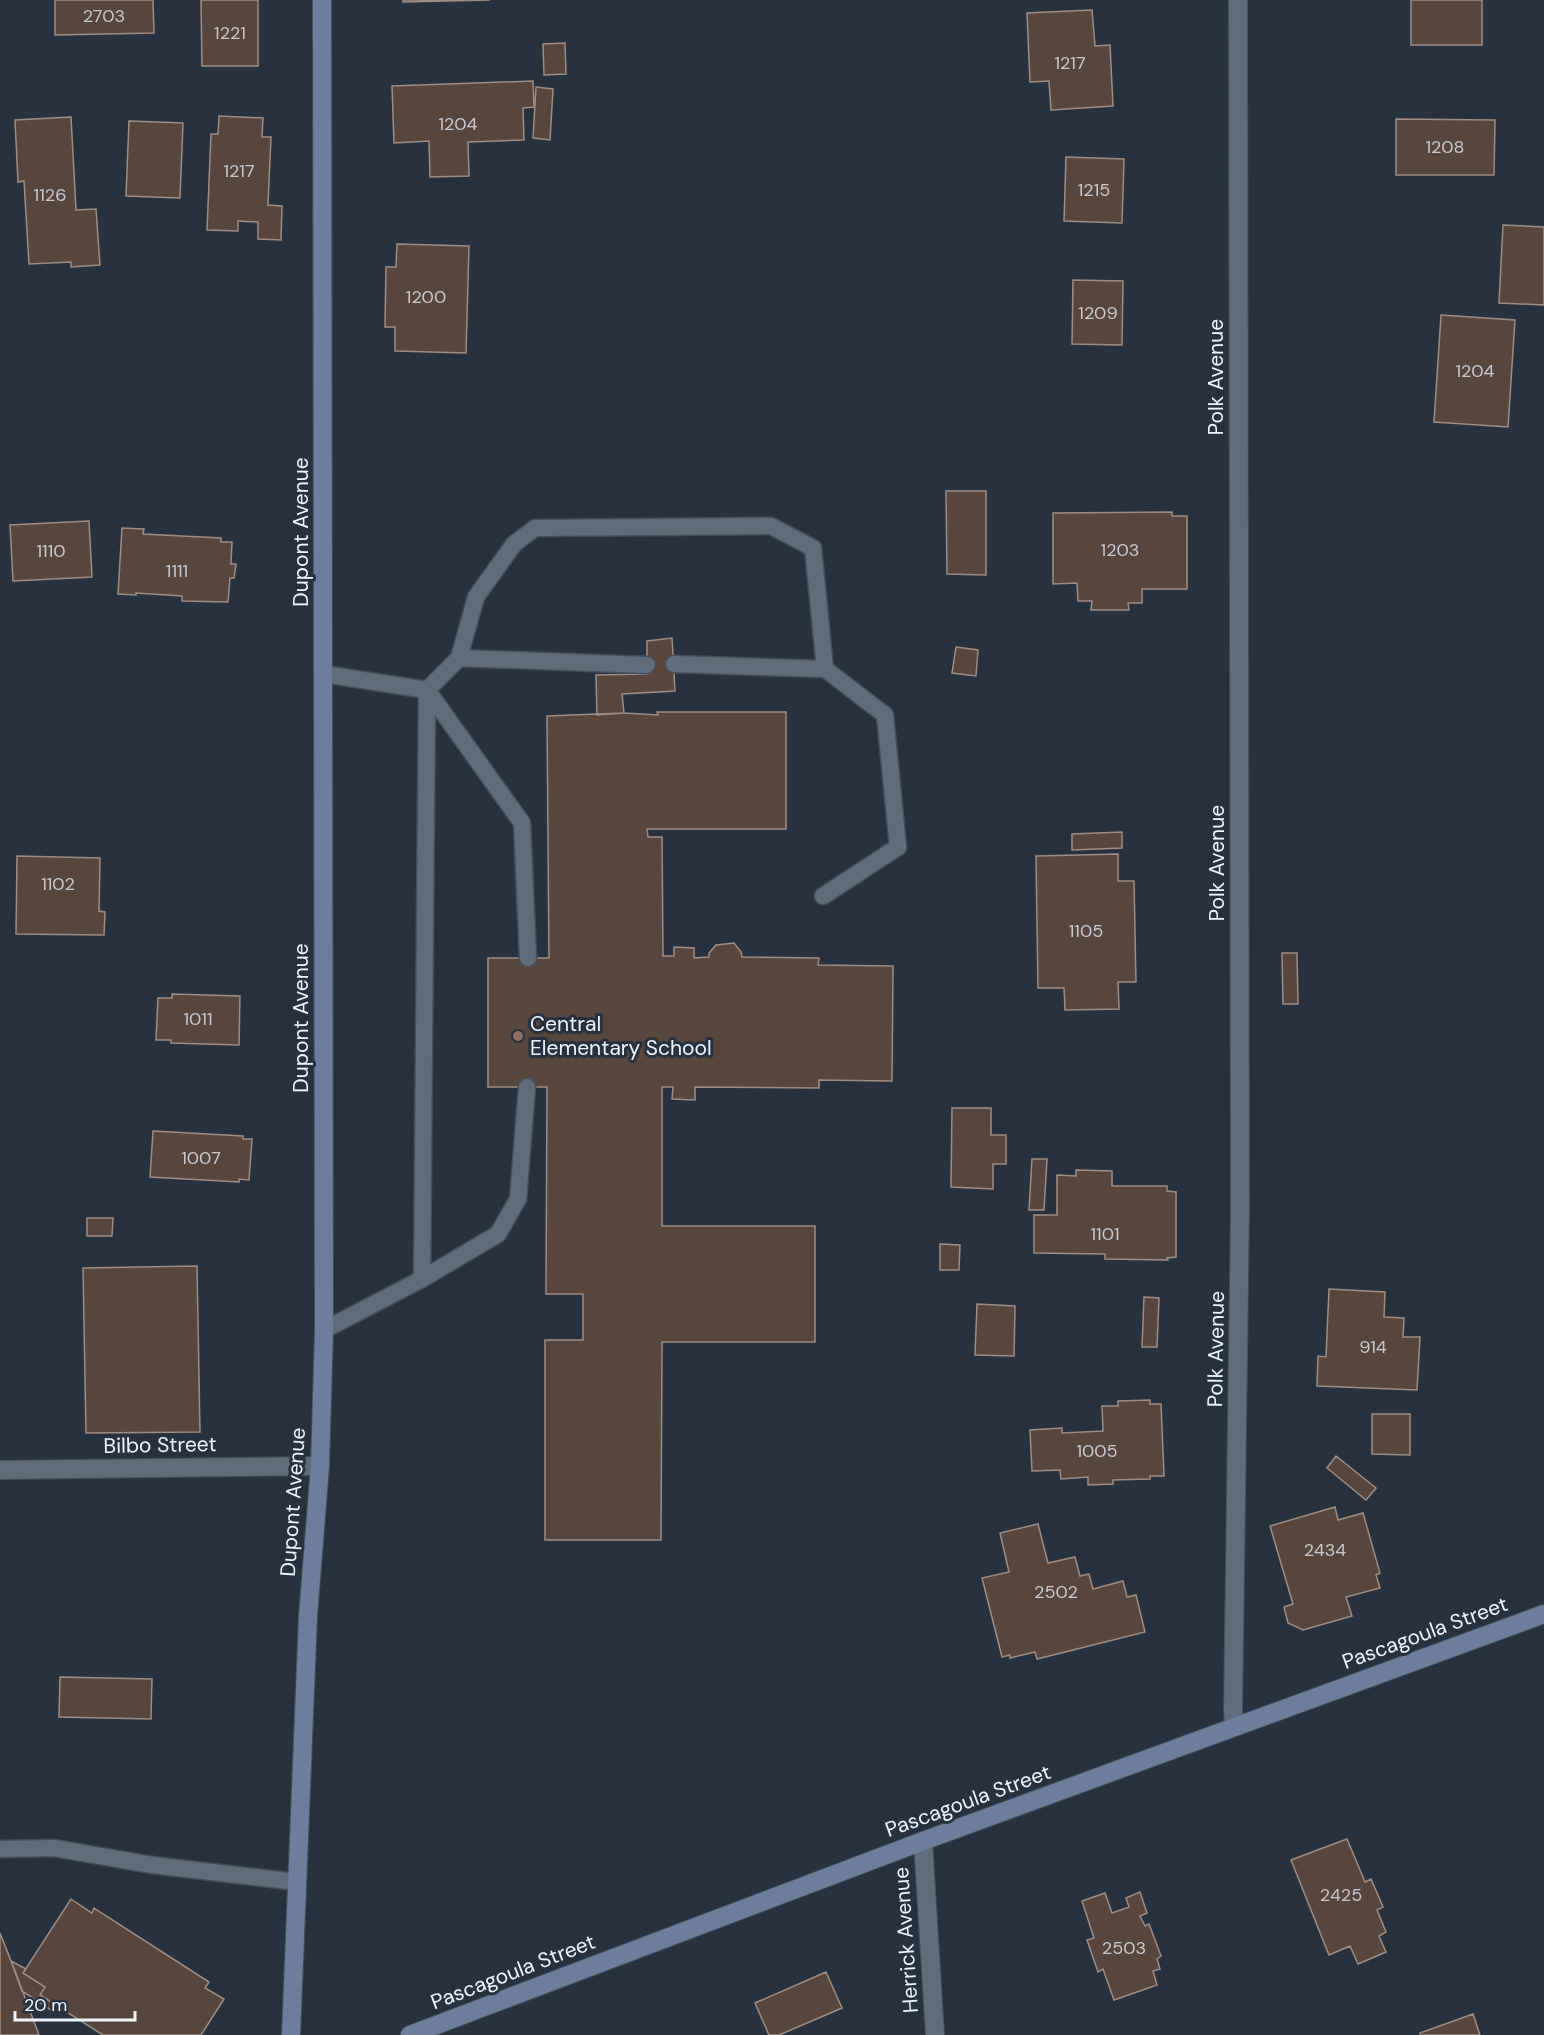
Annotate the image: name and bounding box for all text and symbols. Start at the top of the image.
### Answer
house number: 2703 [83,4,125,28]
house number: 1221 [214,21,246,45]
house number: 1217 [1054,51,1086,75]
house number: 1204 [438,112,478,136]
house number: 1208 [1425,135,1465,159]
house number: 1217 [223,159,255,183]
house number: 1215 [1078,178,1110,202]
house number: 1126 [34,183,66,207]
house number: 1200 [406,285,446,309]
house number: 1209 [1078,301,1118,325]
street label: Polk Avenue [1202,319,1230,435]
house number: 1204 [1455,359,1495,383]
street label: Dupont Avenue [287,457,315,607]
house number: 1203 [1101,538,1139,562]
house number: 1110 [36,539,66,563]
house number: 1111 [166,559,188,583]
street label: Polk Avenue [1203,805,1231,921]
house number: 1102 [41,872,75,896]
house number: 1105 [1069,919,1103,943]
street label: Dupont Avenue [287,943,315,1093]
house number: 1011 [183,1007,213,1031]
place label: Central Elementary School [530,1010,712,1062]
marker: Central Elementary School [511,1029,525,1043]
house number: 1007 [181,1146,221,1170]
house number: 1101 [1090,1222,1120,1246]
street label: Polk Avenue [1201,1291,1231,1407]
house number: 914 [1359,1335,1387,1359]
street label: Dupont Avenue [274,1426,312,1577]
street label: Bilbo Street [103,1430,217,1460]
house number: 1005 [1076,1439,1118,1463]
house number: 2434 [1304,1538,1346,1562]
house number: 2502 [1034,1580,1078,1604]
street label: Pascagoula Street [1338,1590,1512,1676]
street label: Pascagoula Street [881,1758,1055,1844]
street label: Herrick Avenue [887,1866,925,2014]
house number: 2425 [1320,1883,1362,1907]
street label: Pascagoula Street [427,1928,599,2016]
house number: 2503 [1102,1936,1146,1960]
scale bar [15,1984,135,2022]
text: 20 m [24,1993,67,2017]

